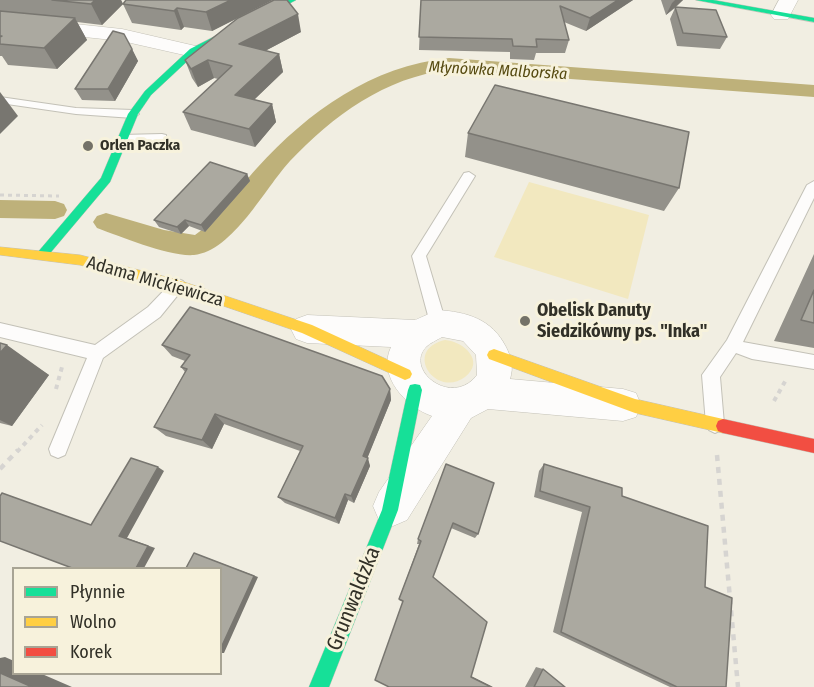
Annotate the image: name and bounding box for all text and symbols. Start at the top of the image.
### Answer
water label: Młynówka Malborska [428,58,568,84]
place label: Orlen Paczka [100,137,180,155]
marker: Orlen Paczka [81,139,95,153]
street label: Adama Mickiewicza [84,252,226,312]
place label: Obelisk Danuty Siedzikówny ps. "Inka" [537,300,707,342]
marker: Obelisk Danuty Siedzikówny ps. "Inka" [518,314,532,328]
street label: Grunwaldzka [322,543,386,655]
legend [12,567,222,675]
text: Płynnie [70,581,125,603]
text: Wolno [70,611,116,633]
text: Korek [70,641,112,663]

